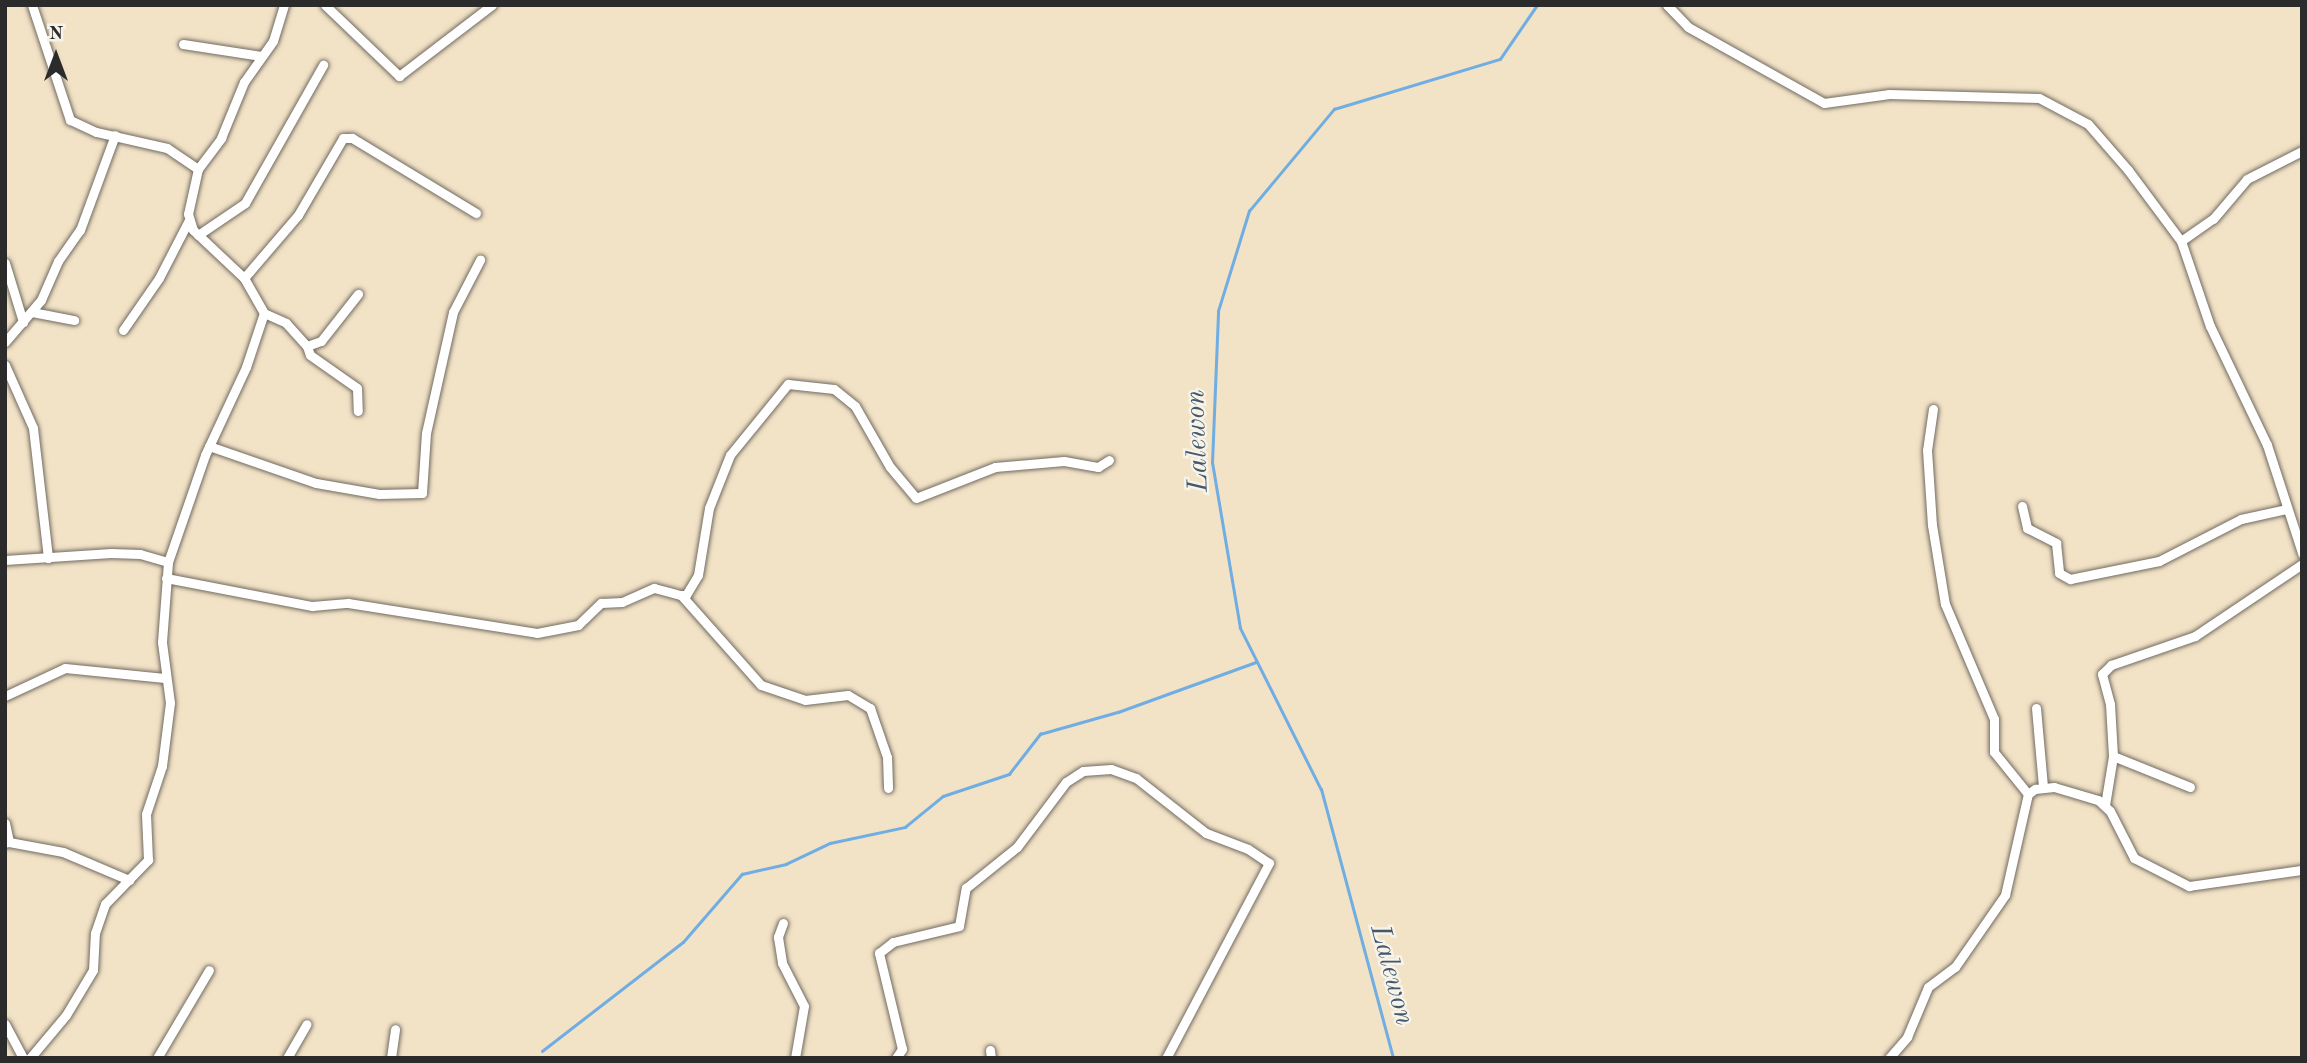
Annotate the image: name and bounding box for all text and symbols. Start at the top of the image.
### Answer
north arrow [21,21,91,91]
text: N [49,25,63,44]
water label: Lalewon [1179,389,1217,493]
water label: Lalewon [1361,921,1421,1029]

